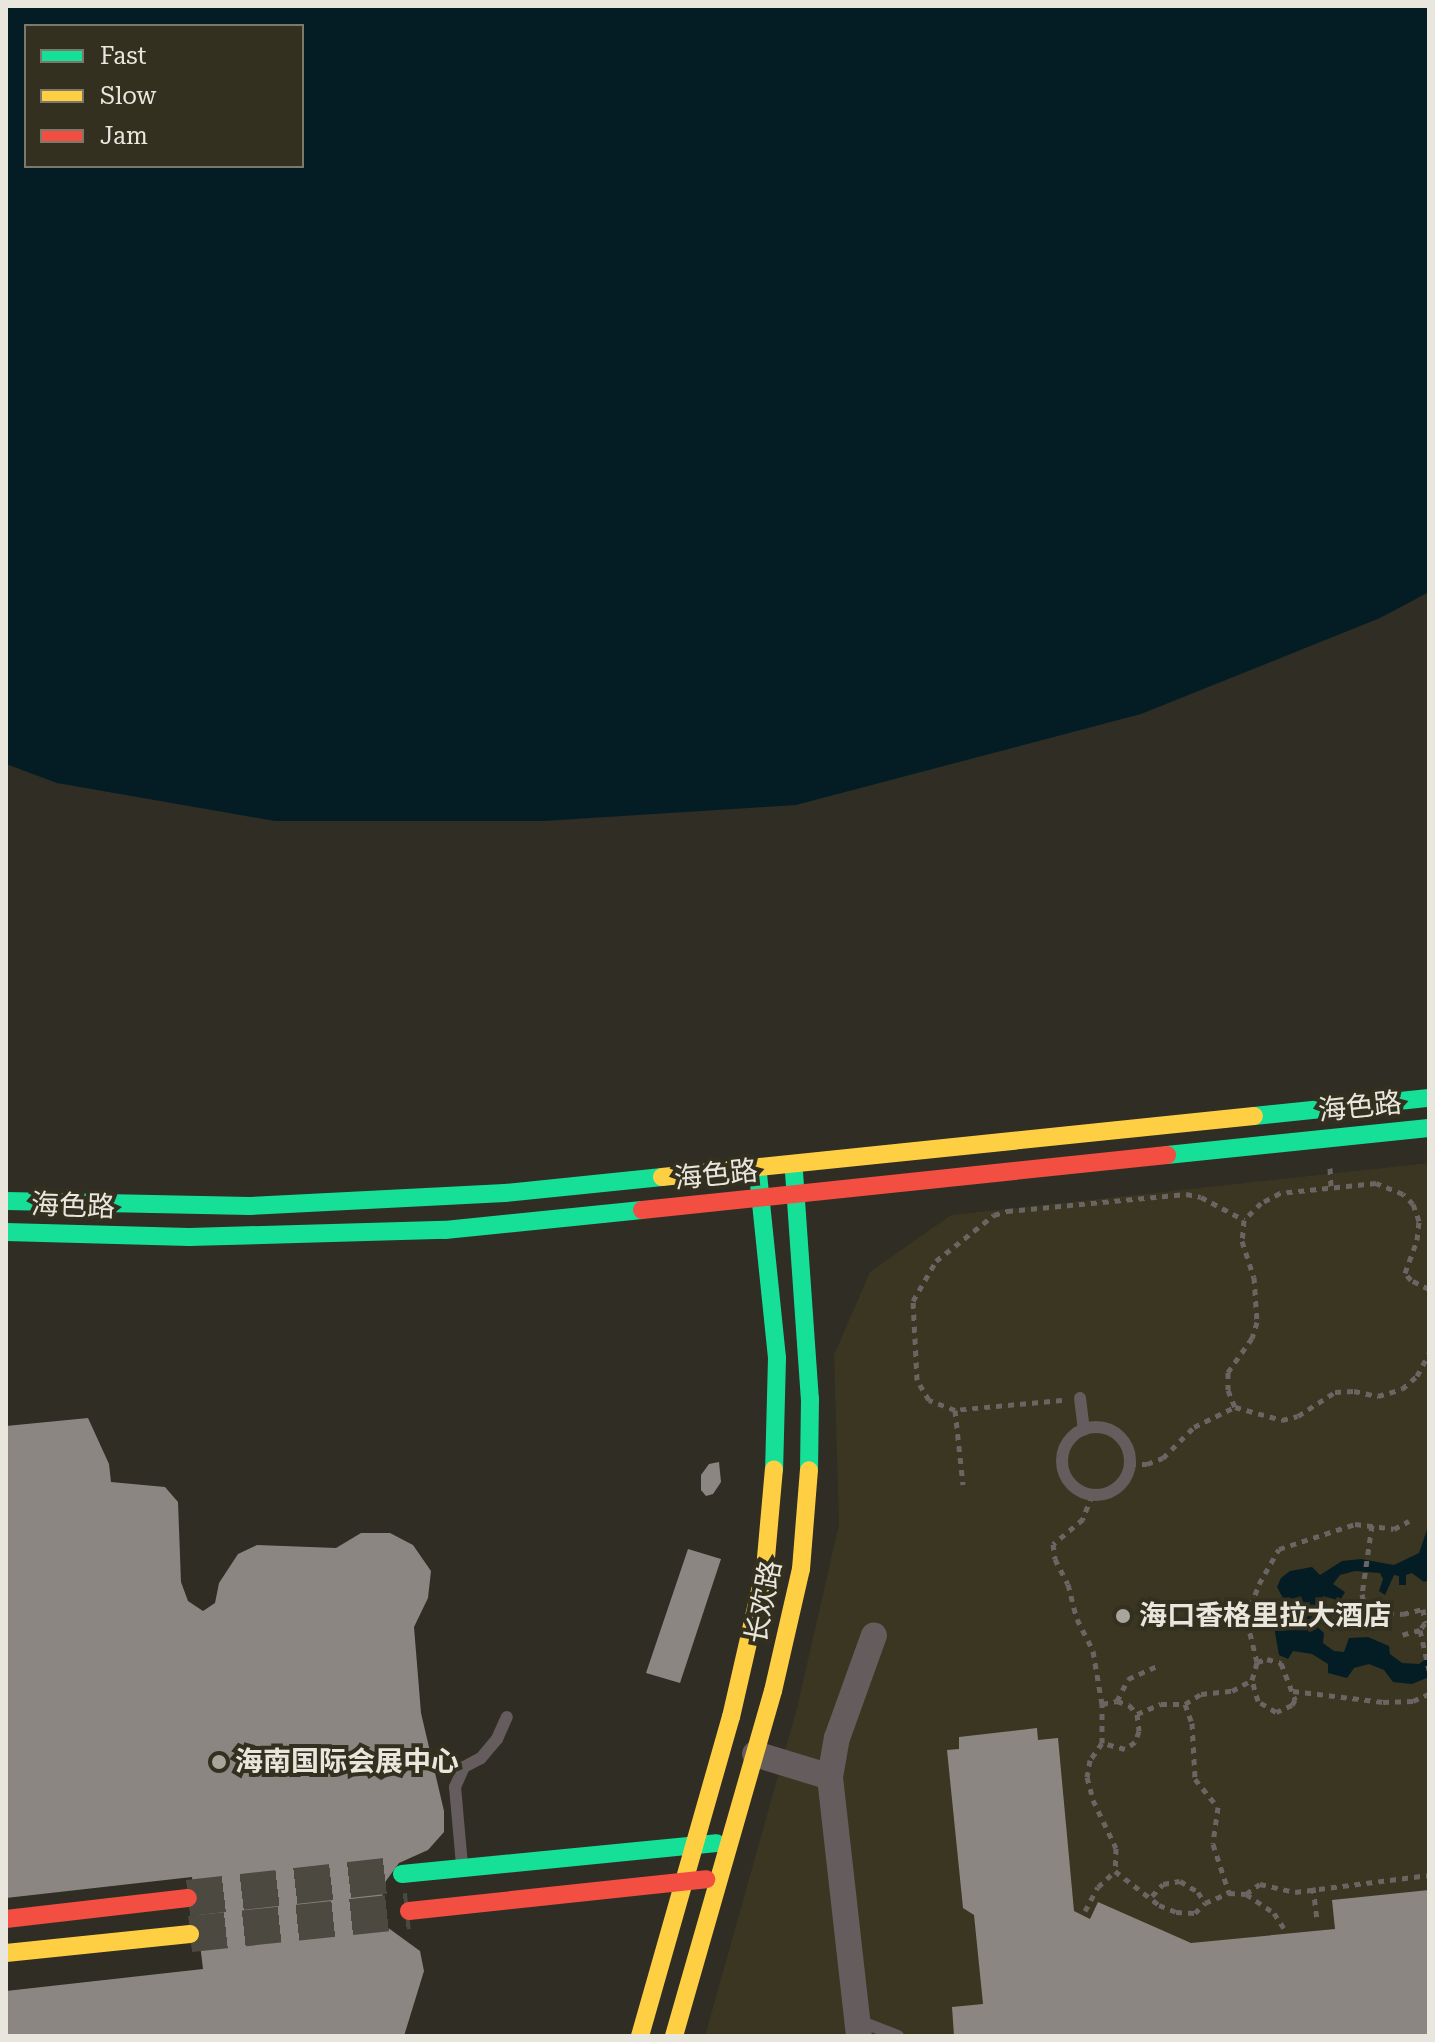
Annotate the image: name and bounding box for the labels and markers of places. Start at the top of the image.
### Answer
place label: 海口香格里拉大酒店 [1139,1599,1391,1633]
marker: 海口香格里拉大酒店 [1114,1607,1132,1625]
place label: 海南国际会展中心 [235,1745,459,1779]
marker: 海南国际会展中心 [210,1753,228,1771]

